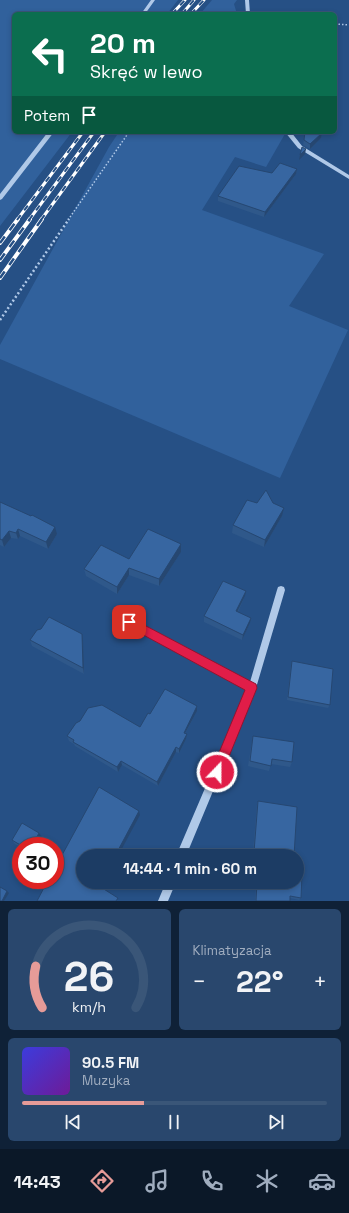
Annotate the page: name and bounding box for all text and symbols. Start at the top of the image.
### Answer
text: 20 m [90,25,156,61]
icon: left [24,28,76,80]
text: Skręć w lewo [90,60,203,83]
icon: arrive [78,104,100,126]
text: Potem [24,106,70,125]
pin [112,605,146,639]
icon: arrive [118,611,140,633]
position arrow [196,751,238,793]
speed limit sign: 30 [12,837,64,889]
text: 14:44 · 1 min · 60 m [123,859,257,878]
text: Klimatyzacja [193,942,271,959]
text: 26 [64,949,114,1002]
text: 22° [236,962,283,1001]
text: − [193,967,206,995]
text: + [313,967,327,995]
text: km/h [72,997,106,1015]
text: 90.5 FM [82,1053,139,1072]
text: Muzyka [82,1072,130,1089]
icon: previous [62,1111,84,1133]
icon: pause [163,1111,185,1133]
icon: next [265,1111,287,1133]
icon: directions [88,1167,116,1195]
icon: music [143,1167,171,1195]
icon: phone [198,1167,226,1195]
icon: climate [253,1167,281,1195]
icon: car [308,1167,336,1195]
text: 14:43 [13,1170,61,1193]

